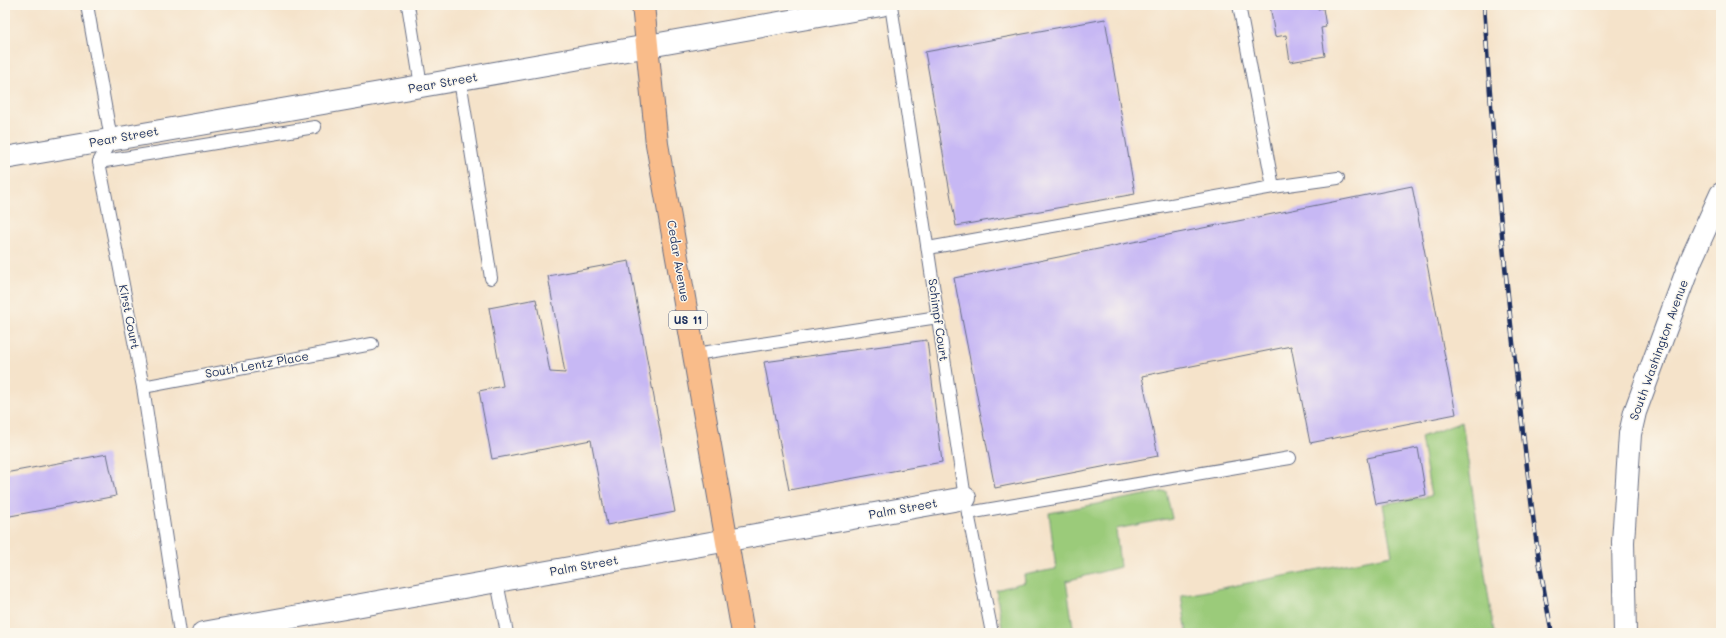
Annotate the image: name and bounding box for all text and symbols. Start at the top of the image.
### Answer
street label: Pear Street [407,68,479,96]
street label: Pear Street [88,122,160,150]
street label: Cedar Avenue [664,219,694,303]
street label: South Washington Avenue [1625,277,1691,422]
street label: Schimpf Court [925,278,953,362]
street label: Kirst Court [116,283,144,350]
road number: US 11 [669,311,707,329]
street label: South Lentz Place [204,347,310,381]
street label: Palm Street [867,494,938,522]
street label: Palm Street [548,551,619,579]

